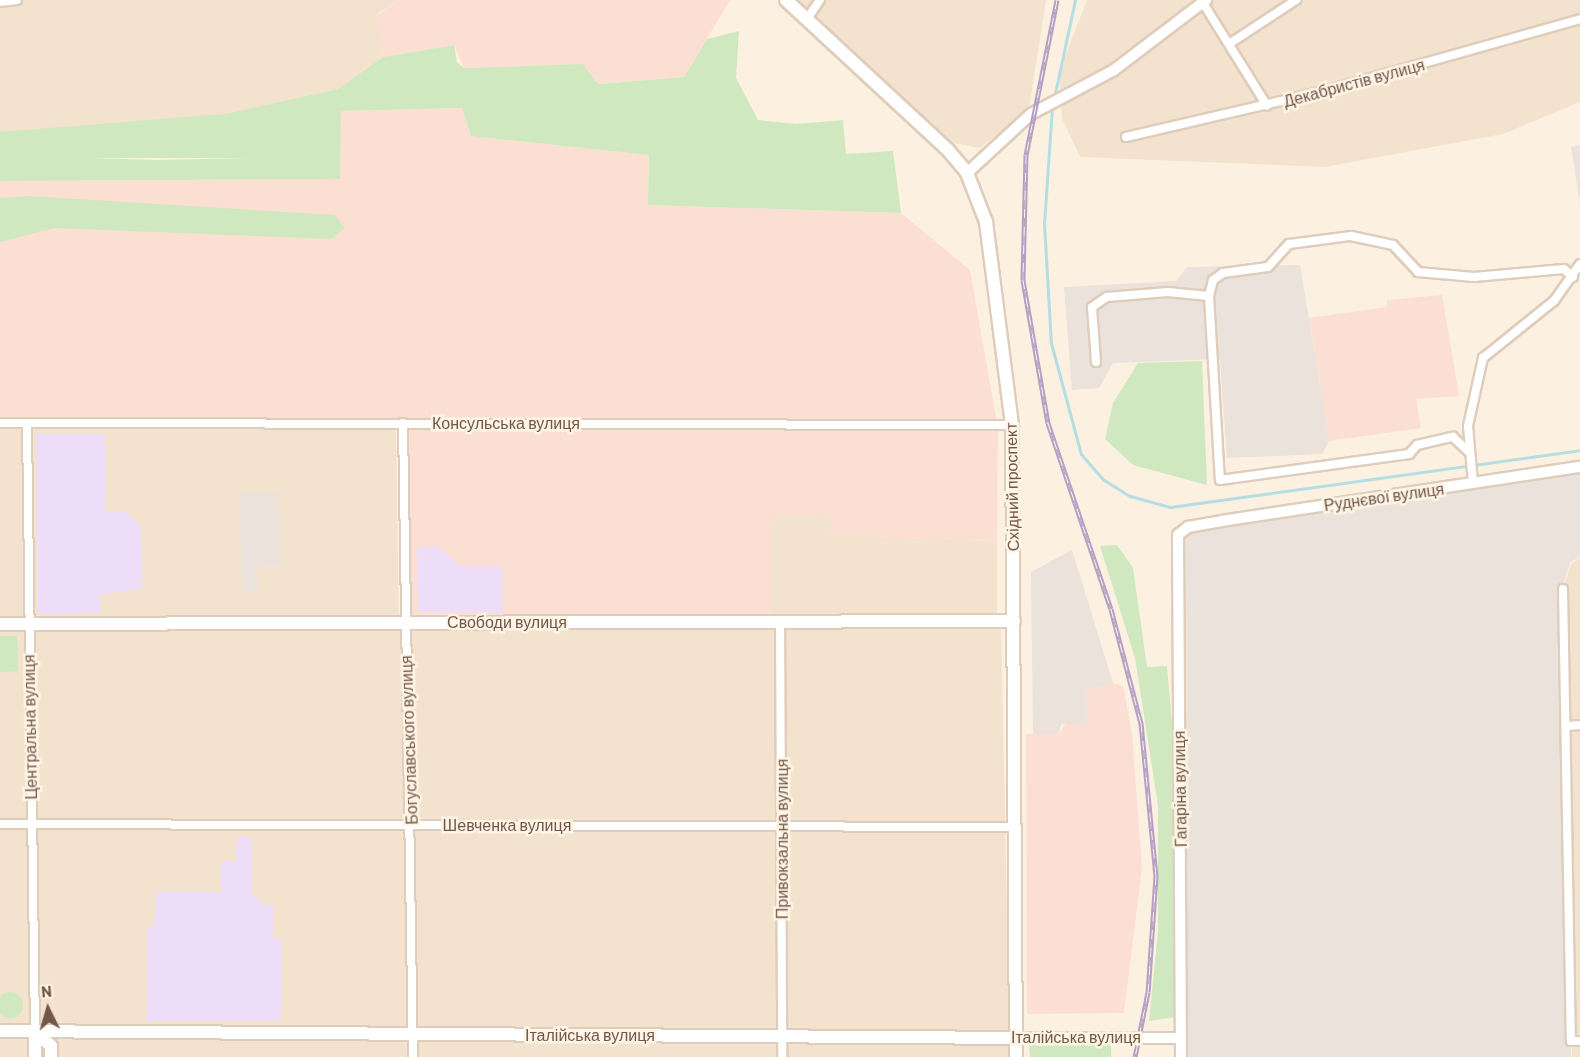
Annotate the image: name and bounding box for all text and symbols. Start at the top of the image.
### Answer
street label: Декабристів вулиця [1281,55,1427,111]
street label: Консульська вулиця [432,413,580,433]
street label: Східний проспект [1001,422,1023,552]
street label: Руднєвої вулиця [1323,479,1445,515]
street label: Свободи вулиця [447,612,567,632]
street label: Центральна вулиця [19,654,41,800]
street label: Богуславського вулиця [396,655,422,825]
street label: Гагаріна вулиця [1169,731,1191,847]
street label: Привокзальна вулиця [772,759,792,919]
street label: Шевченка вулиця [443,815,571,835]
north arrow [18,979,78,1039]
text: N [40,981,53,1000]
street label: Італійська вулиця [525,1025,655,1045]
street label: Італійська вулиця [1011,1027,1141,1047]

